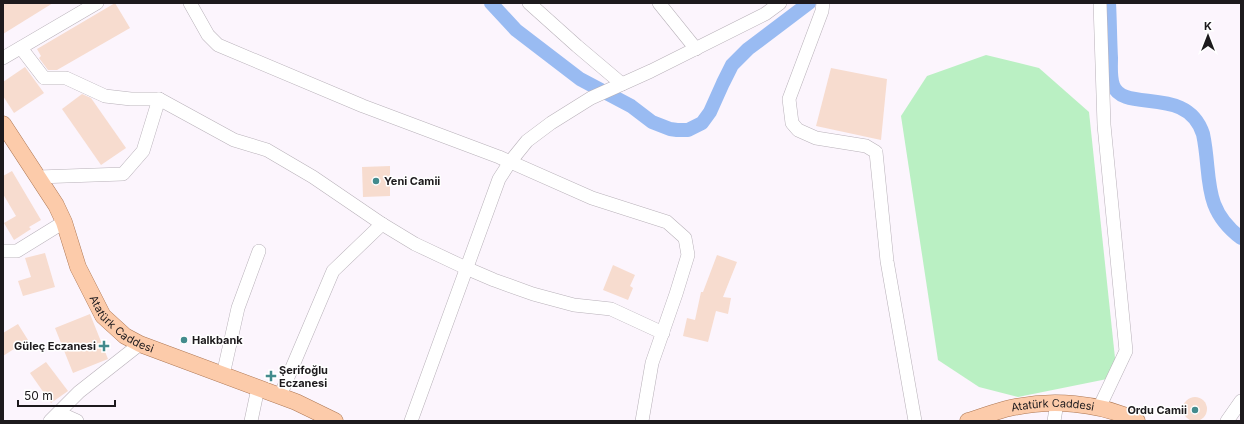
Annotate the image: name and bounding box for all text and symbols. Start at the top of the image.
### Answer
north arrow [1188,16,1228,56]
text: K [1204,19,1212,33]
place label: Yeni Camii [384,174,440,188]
marker: Yeni Camii [371,176,381,186]
street label: Atatürk Caddesi [87,293,156,356]
place label: Halkbank [192,333,243,347]
marker: Halkbank [179,335,189,345]
place label: Güleç Eczanesi [14,339,96,353]
marker: Güleç Eczanesi [99,341,109,351]
place label: Şerifoğlu Eczanesi [279,363,328,390]
marker: Şerifoğlu Eczanesi [266,371,276,381]
scale bar [18,382,115,408]
text: 50 m [24,388,53,403]
street label: Atatürk Caddesi [1010,396,1095,415]
place label: Ordu Camii [1127,403,1187,417]
marker: Ordu Camii [1190,405,1200,415]

